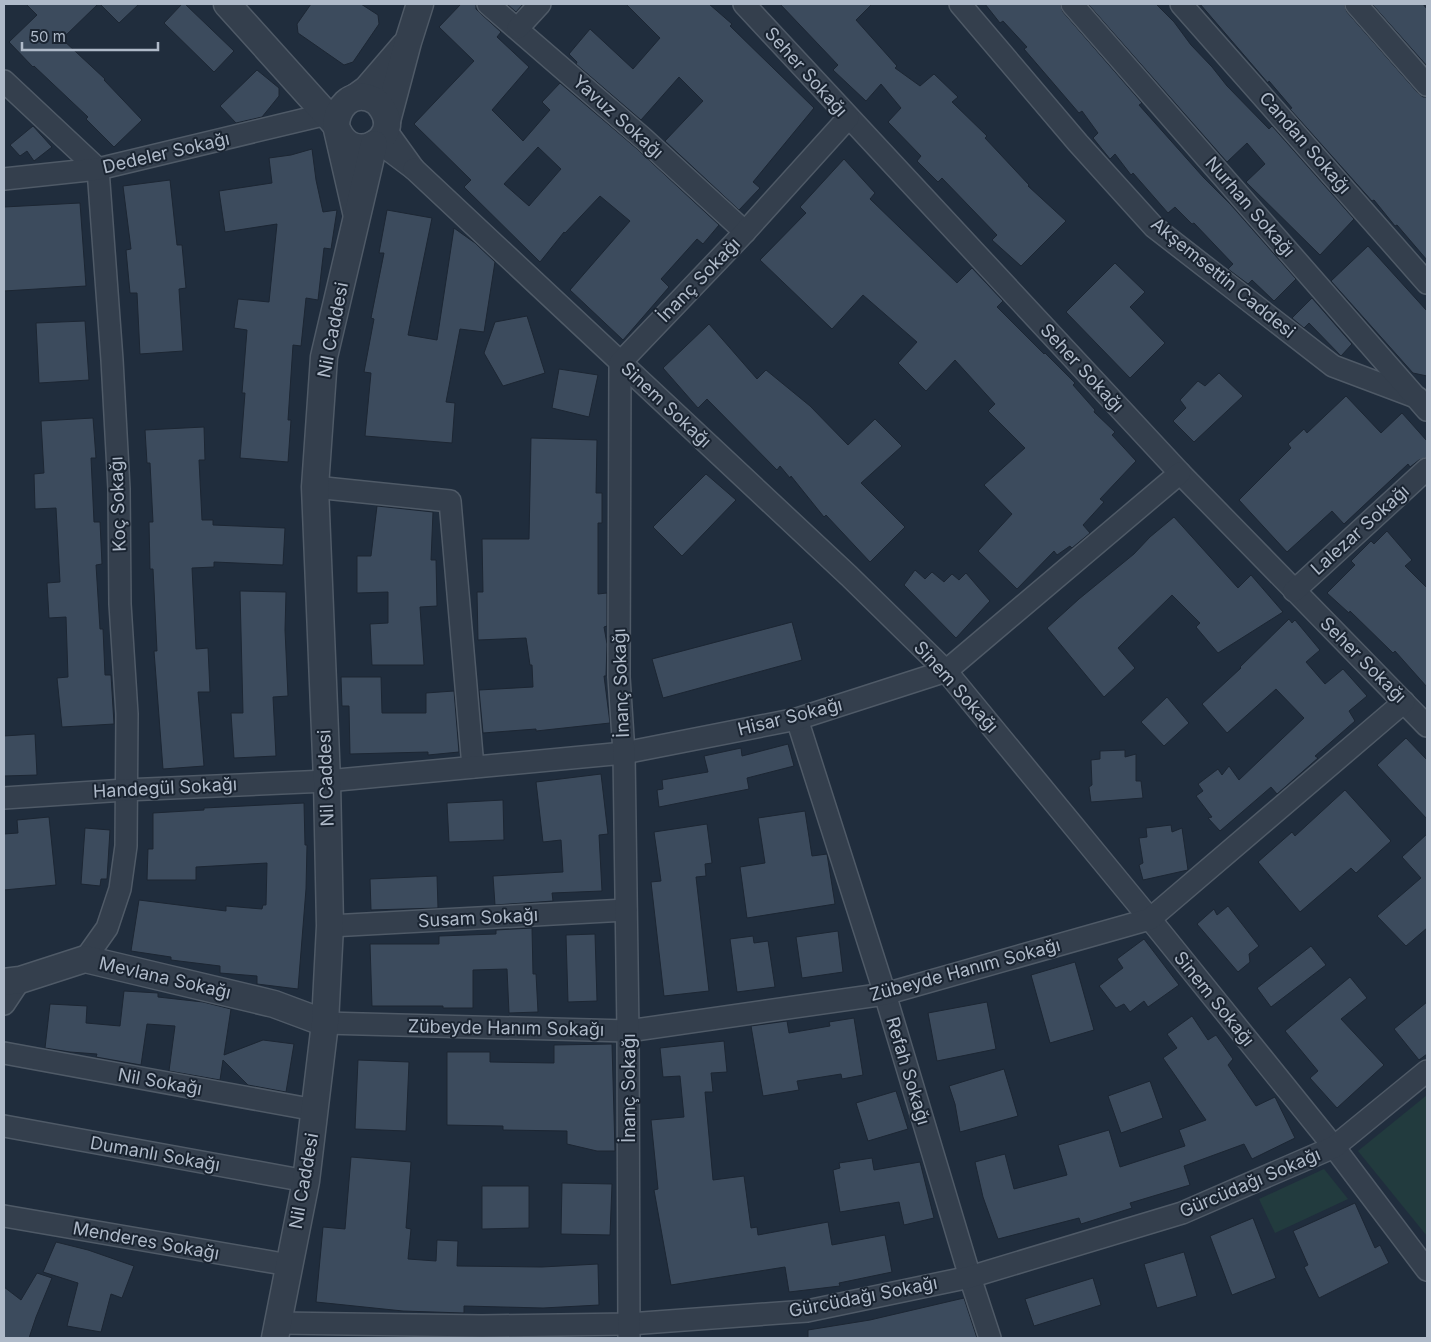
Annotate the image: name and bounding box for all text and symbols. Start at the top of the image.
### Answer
scale bar [22,20,159,52]
street label: Seher Sokağı [761,23,852,121]
text: 50 m [30,27,66,46]
street label: Yavuz Sokağı [569,71,668,163]
street label: Candan Sokağı [1255,87,1355,198]
street label: Dedeler Sokağı [100,128,231,177]
street label: Nurhan Sokağı [1201,152,1299,261]
street label: Akşemsettin Caddesi [1147,213,1300,342]
street label: İnanç Sokağı [652,232,744,326]
street label: Nil Caddesi [313,280,352,380]
street label: Seher Sokağı [1036,319,1128,416]
street label: Sinem Sokağı [617,358,716,452]
street label: Koç Sokağı [105,456,130,552]
street label: Lalezar Sokağı [1306,480,1413,579]
street label: Seher Sokağı [1316,612,1411,707]
street label: İnanç Sokağı [607,628,633,738]
street label: Sinem Sokağı [910,637,1003,737]
street label: Hisar Sokağı [735,693,844,740]
street label: Nil Caddesi [313,729,338,827]
street label: Handegül Sokağı [92,773,238,802]
street label: Susam Sokağı [417,904,539,931]
street label: Zübeyde Hanım Sokağı [867,934,1062,1005]
street label: Sinem Sokağı [1170,947,1259,1050]
street label: Mevlana Sokağı [97,952,233,1003]
street label: Refah Sokağı [882,1014,935,1127]
street label: Zübeyde Hanım Sokağı [408,1015,604,1040]
street label: İnanç Sokağı [617,1033,639,1143]
street label: Nil Sokağı [116,1064,204,1099]
street label: Nil Caddesi [285,1131,322,1230]
street label: Dumanlı Sokağı [88,1132,222,1175]
street label: Gürcüdağı Sokağı [1176,1143,1323,1222]
street label: Menderes Sokağı [71,1217,221,1264]
street label: Gürcüdağı Sokağı [787,1272,939,1321]

